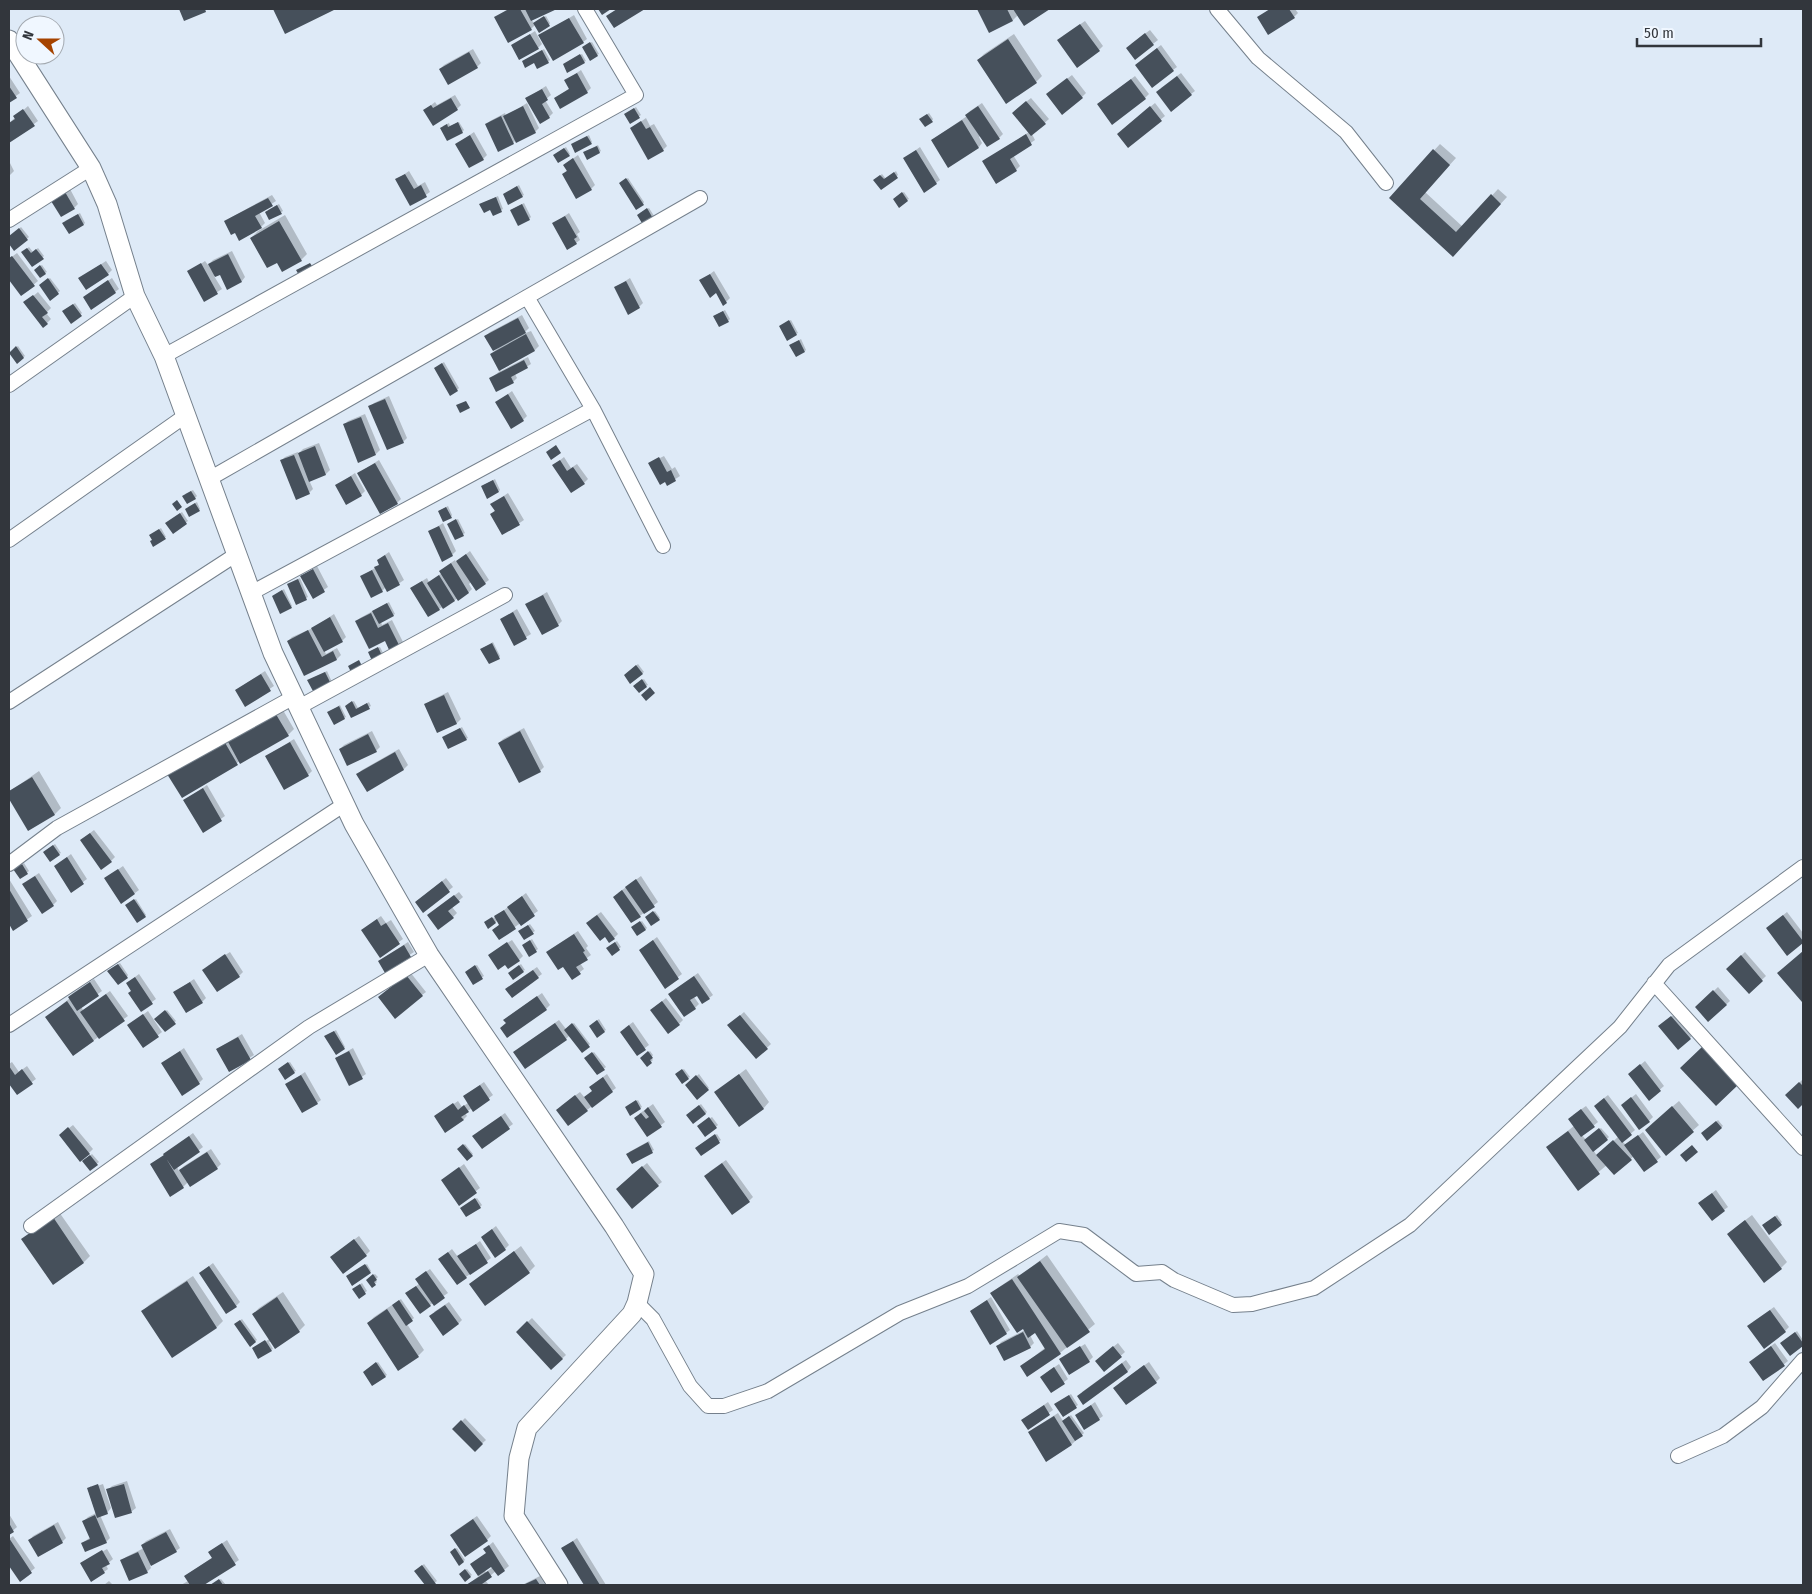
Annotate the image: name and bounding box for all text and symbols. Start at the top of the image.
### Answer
north arrow [15,15,65,65]
scale bar [1637,15,1761,47]
text: 50 m [1644,24,1674,42]
text: N [19,29,38,42]

